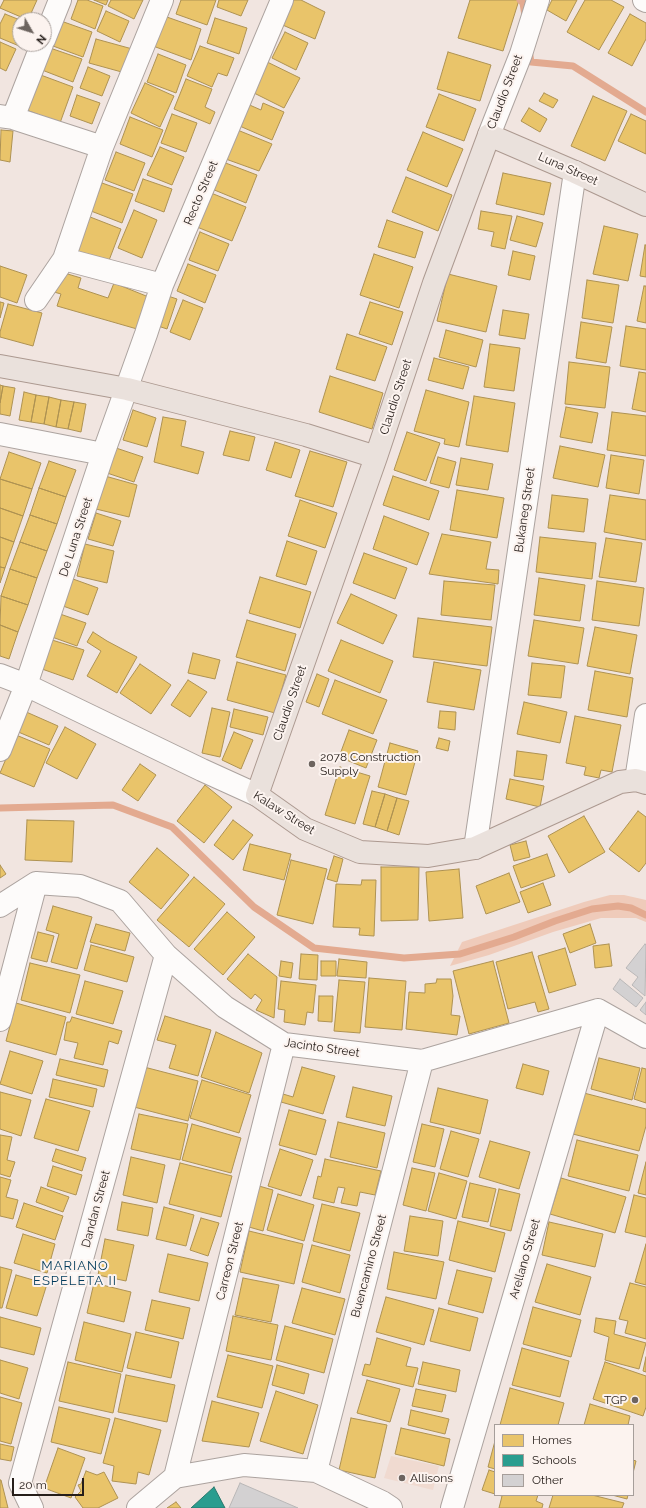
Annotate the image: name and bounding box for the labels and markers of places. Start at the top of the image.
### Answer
place label: 2078 Construction Supply [320,750,421,778]
marker: 2078 Construction Supply [307,759,317,769]
place label: TGP [604,1393,627,1407]
marker: TGP [630,1395,640,1405]
place label: Allisons [410,1471,453,1485]
marker: Allisons [397,1473,407,1483]

